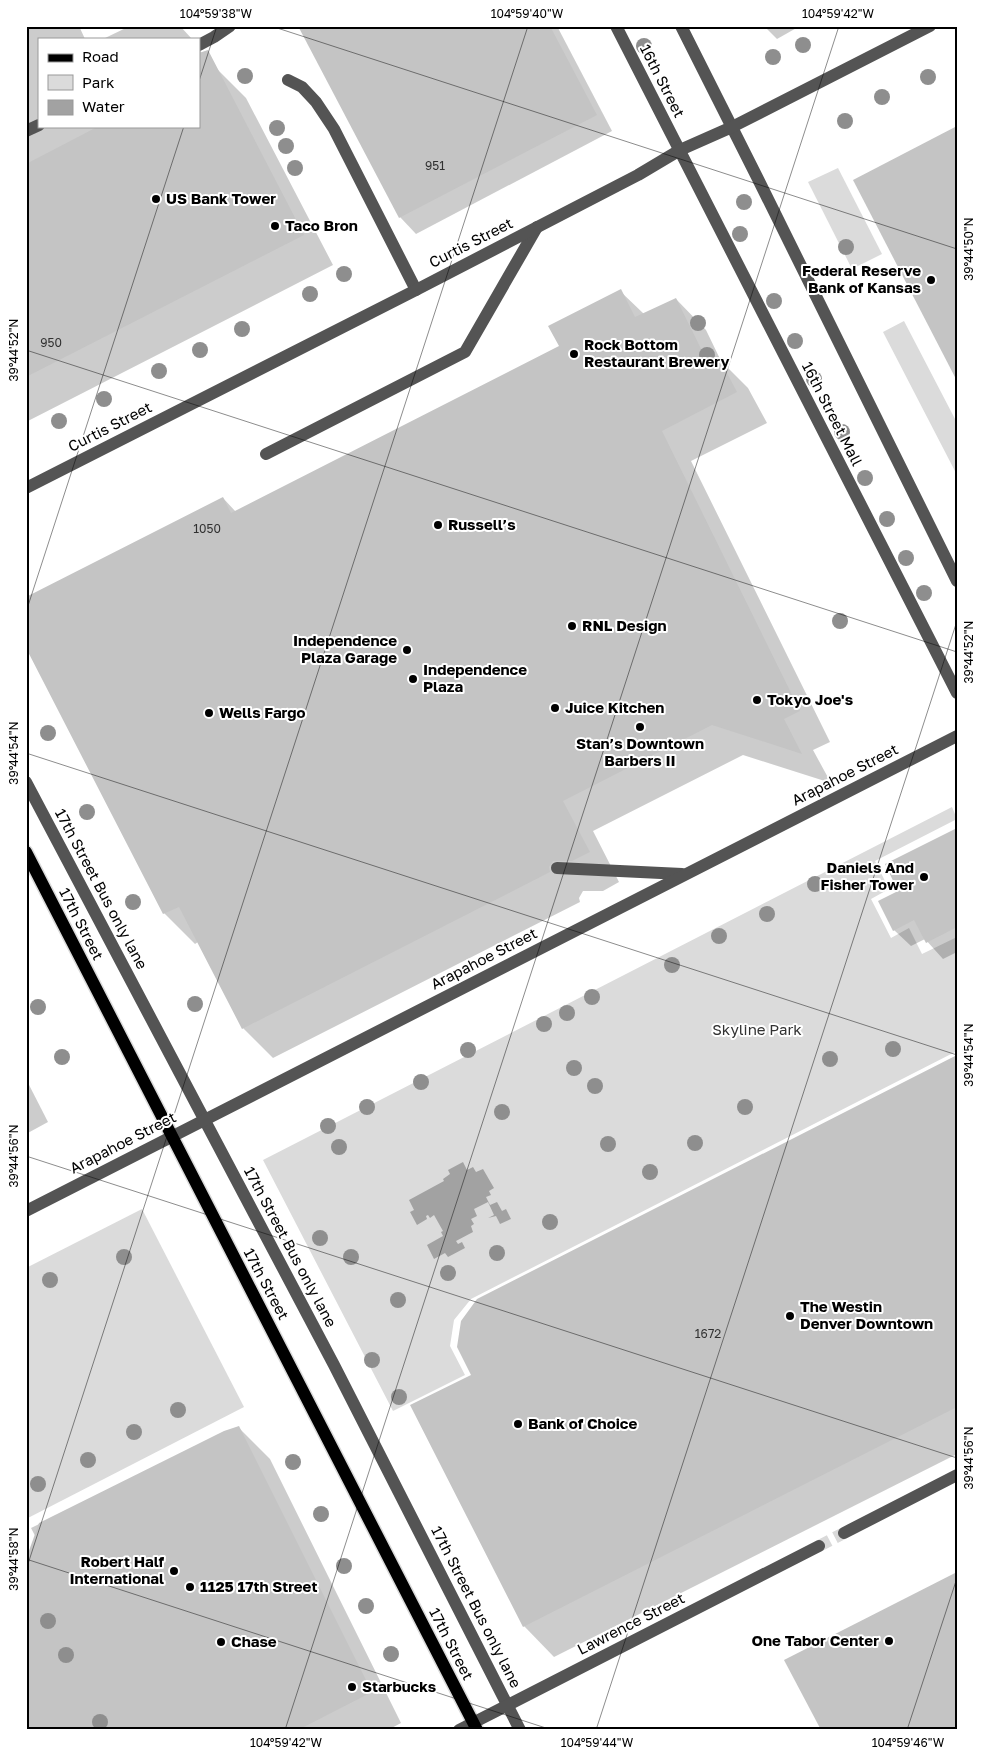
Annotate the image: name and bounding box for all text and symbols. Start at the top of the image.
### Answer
text: 104°59'38"W [180,6,253,21]
text: 104°59'40"W [491,6,564,21]
text: 104°59'42"W [802,6,875,21]
legend [38,38,200,128]
street label: 16th Street [637,41,689,120]
text: Road [82,47,119,65]
text: Park [82,73,115,91]
text: Water [82,97,125,115]
house number: 951 [425,158,445,173]
place label: US Bank Tower [166,189,276,207]
marker: US Bank Tower [150,193,162,205]
street label: Curtis Street [426,213,515,271]
place label: Taco Bron [285,216,358,234]
text: 39°44'50"N [961,217,976,281]
marker: Taco Bron [269,220,281,232]
place label: Federal Reserve Bank of Kansas [802,261,921,296]
marker: Federal Reserve Bank of Kansas [925,274,937,286]
text: 39°44'52"N [6,319,21,381]
house number: 950 [40,335,62,350]
place label: Rock Bottom Restaurant Brewery [584,335,730,370]
marker: Rock Bottom Restaurant Brewery [568,348,580,360]
street label: 16th Street Mall [799,358,867,469]
street label: Curtis Street [65,397,154,455]
place label: Russell’s [448,515,516,533]
marker: Russell’s [432,519,444,531]
house number: 1050 [193,521,221,536]
place label: RNL Design [582,616,667,634]
marker: RNL Design [566,620,578,632]
text: 39°44'52"N [961,621,976,683]
place label: Independence Plaza Garage [293,631,397,666]
marker: Independence Plaza Garage [401,644,413,656]
place label: Independence Plaza [423,660,527,695]
marker: Independence Plaza [407,673,419,685]
place label: Tokyo Joe's [767,690,853,708]
marker: Tokyo Joe's [751,694,763,706]
place label: Juice Kitchen [565,698,664,716]
marker: Juice Kitchen [549,702,561,714]
place label: Wells Fargo [219,703,305,721]
marker: Wells Fargo [203,707,215,719]
text: 39°44'54"N [6,721,21,785]
marker: Stan’s Downtown Barbers II [634,721,646,733]
place label: Stan’s Downtown Barbers II [576,734,704,769]
street label: Arapahoe Street [788,740,901,809]
street label: 17th Street Bus only lane [51,806,151,972]
place label: Daniels And Fisher Tower [820,858,914,893]
marker: Daniels And Fisher Tower [918,871,930,883]
street label: 17th Street [55,885,107,963]
street label: Arapahoe Street [427,924,540,993]
park label: Skyline Park [712,1020,802,1038]
text: 39°44'54"N [961,1023,976,1087]
street label: Arapahoe Street [66,1108,179,1177]
text: 39°44'56"N [6,1124,21,1188]
street label: 17th Street Bus only lane [240,1164,340,1330]
street label: 17th Street [240,1245,292,1323]
place label: The Westin Denver Downtown [800,1297,933,1332]
marker: The Westin Denver Downtown [784,1310,796,1322]
house number: 1672 [695,1326,721,1341]
place label: Bank of Choice [528,1414,637,1432]
marker: Bank of Choice [512,1418,524,1430]
text: 39°44'56"N [961,1426,976,1490]
street label: 17th Street Bus only lane [427,1523,525,1691]
text: 39°44'58"N [6,1527,21,1591]
place label: Robert Half International [69,1552,165,1587]
marker: Robert Half International [168,1565,180,1577]
place label: 1125 17th Street [200,1577,317,1595]
marker: 1125 17th Street [184,1581,196,1593]
street label: Lawrence Street [574,1588,687,1658]
street label: 17th Street [425,1605,477,1683]
place label: One Tabor Center [751,1631,879,1649]
place label: Chase [231,1632,277,1650]
marker: One Tabor Center [883,1635,895,1647]
marker: Chase [215,1636,227,1648]
place label: Starbucks [362,1677,436,1695]
marker: Starbucks [346,1681,358,1693]
text: 104°59'42"W [250,1735,323,1750]
text: 104°59'44"W [561,1735,634,1750]
text: 104°59'46"W [872,1735,945,1750]

